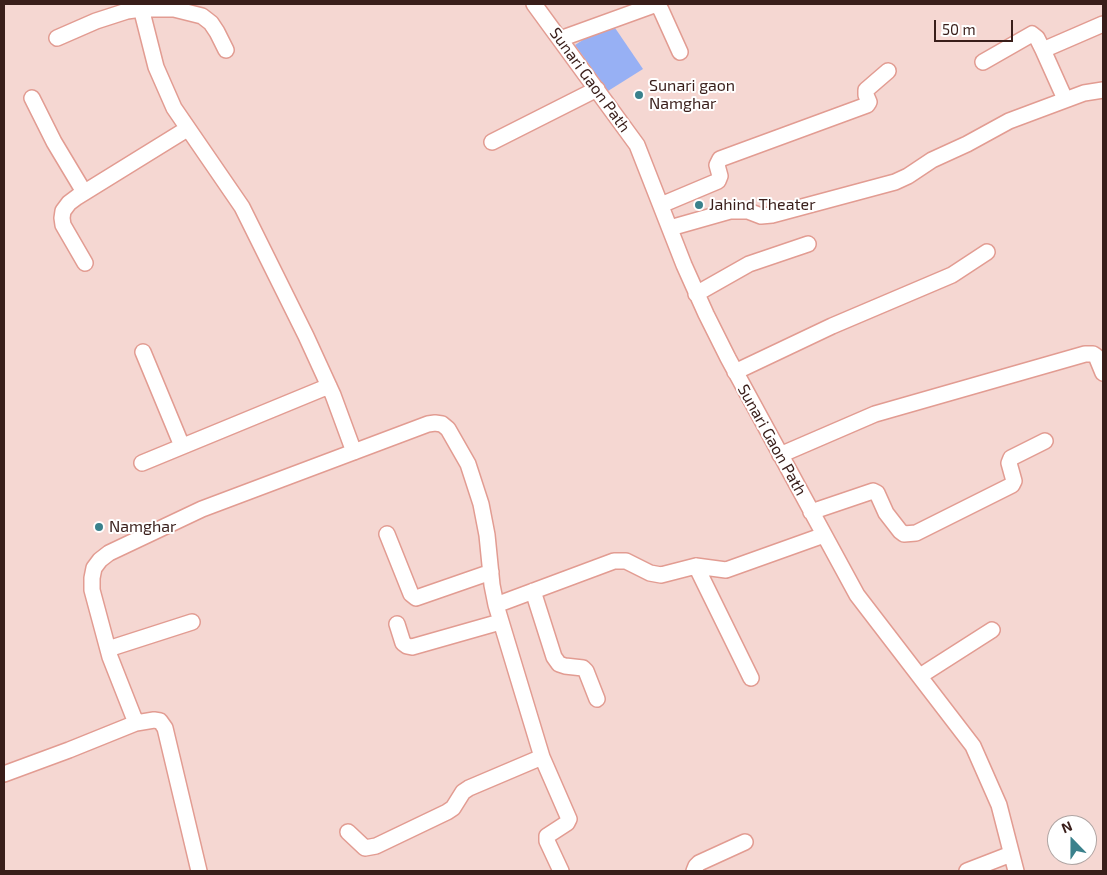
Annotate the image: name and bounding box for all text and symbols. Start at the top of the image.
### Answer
scale bar [937,10,1016,42]
text: 50 m [942,20,976,38]
street label: Sunari Gaon Path [546,24,634,136]
place label: Sunari gaon Namghar [649,76,735,114]
marker: Sunari gaon Namghar [633,89,645,101]
place label: Jahind Theater [709,195,816,215]
marker: Jahind Theater [693,199,705,211]
street label: Sunari Gaon Path [733,381,811,499]
place label: Namghar [109,517,177,537]
marker: Namghar [93,521,105,533]
north arrow [1047,815,1097,865]
text: N [1059,817,1074,836]

